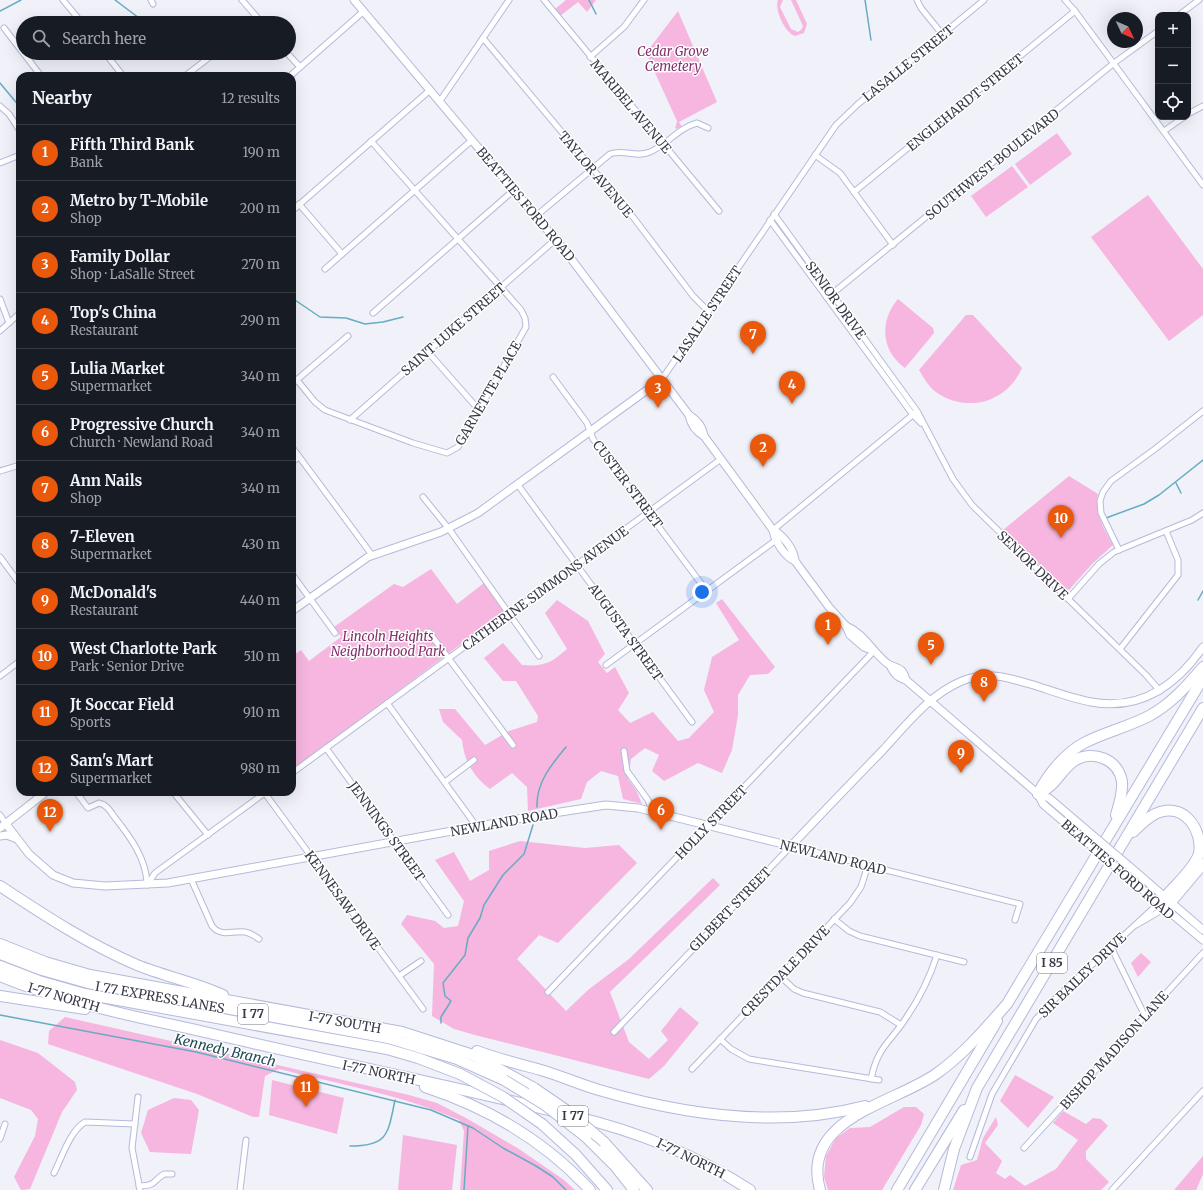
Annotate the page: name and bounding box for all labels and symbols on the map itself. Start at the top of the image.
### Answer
north arrow [1107,12,1143,48]
street label: LASALLE STREET [859,21,957,105]
park label: Cedar Grove Cemetery [637,43,709,75]
street label: ENGLEHARDT STREET [903,50,1027,155]
street label: MARIBEL AVENUE [586,56,675,157]
street label: SOUTHWEST BOULEVARD [922,105,1063,224]
street label: TAYLOR AVENUE [554,128,637,222]
street label: BEATTIES FORD ROAD [473,144,579,265]
street label: SENIOR DRIVE [802,258,870,343]
street label: LASALLE STREET [669,263,746,366]
street label: SAINT LUKE STREET [397,279,509,380]
pin: 7 [740,321,766,354]
street label: GARNETTE PLACE [452,337,526,449]
pin: 4 [779,371,805,404]
pin: 3 [645,375,671,408]
pin: 2 [750,434,776,467]
street label: CUSTER STREET [589,437,666,532]
pin: 10 [1048,505,1074,538]
street label: CATHERINE SIMMONS AVENUE [459,522,632,654]
street label: SENIOR DRIVE [993,527,1072,604]
street label: AUGUSTA STREET [584,579,667,684]
your location [692,582,712,602]
pin: 1 [815,612,841,645]
park label: Lincoln Heights Neighborhood Park [331,628,445,660]
pin: 5 [918,632,944,665]
pin: 8 [971,669,997,702]
pin: 9 [948,740,974,773]
street label: JENNINGS STREET [344,777,429,885]
street label: HOLLY STREET [672,782,751,863]
pin: 6 [648,797,674,830]
pin: 12 [37,799,63,832]
street label: NEWLAND ROAD [449,805,559,840]
street label: BEATTIES FORD ROAD [1058,816,1178,923]
street label: NEWLAND ROAD [778,836,888,879]
street label: KENNESAW DRIVE [301,847,385,954]
street label: GILBERT STREET [686,864,775,955]
street label: CRESTDALE DRIVE [737,921,834,1021]
street label: SIR BAILEY DRIVE [1035,929,1130,1022]
road number: I 85 [1037,953,1067,973]
street label: I 77 EXPRESS LANES [94,978,226,1017]
street label: I-77 NORTH [26,979,102,1016]
street label: BISHOP MADISON LANE [1057,987,1173,1113]
road number: I 77 [238,1004,268,1024]
street label: I-77 SOUTH [307,1008,383,1037]
water label: Kennedy Branch [171,1029,278,1070]
street label: I-77 NORTH [341,1056,417,1089]
pin: 11 [293,1074,319,1107]
road number: I 77 [558,1106,588,1126]
street label: I-77 NORTH [654,1135,728,1182]

